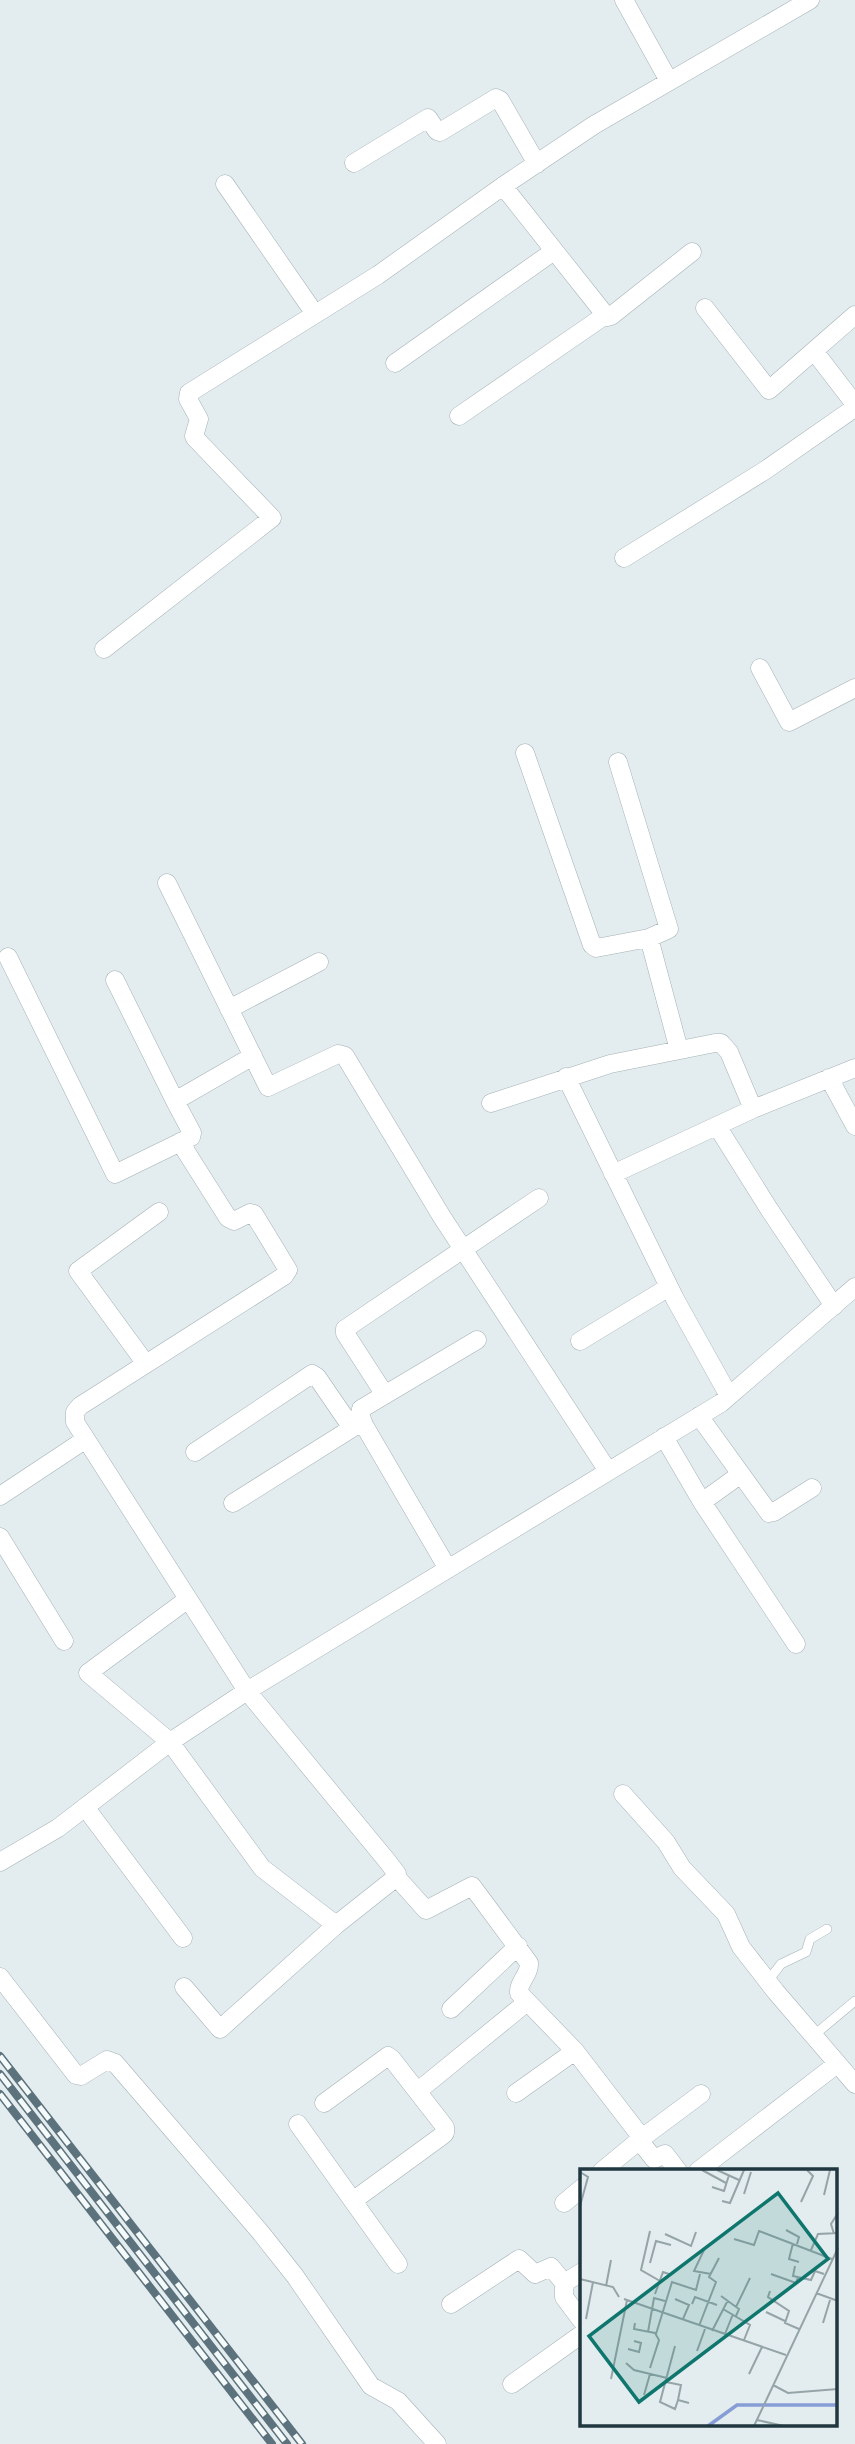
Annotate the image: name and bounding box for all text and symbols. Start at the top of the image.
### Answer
inset map [580,2169,838,2426]

